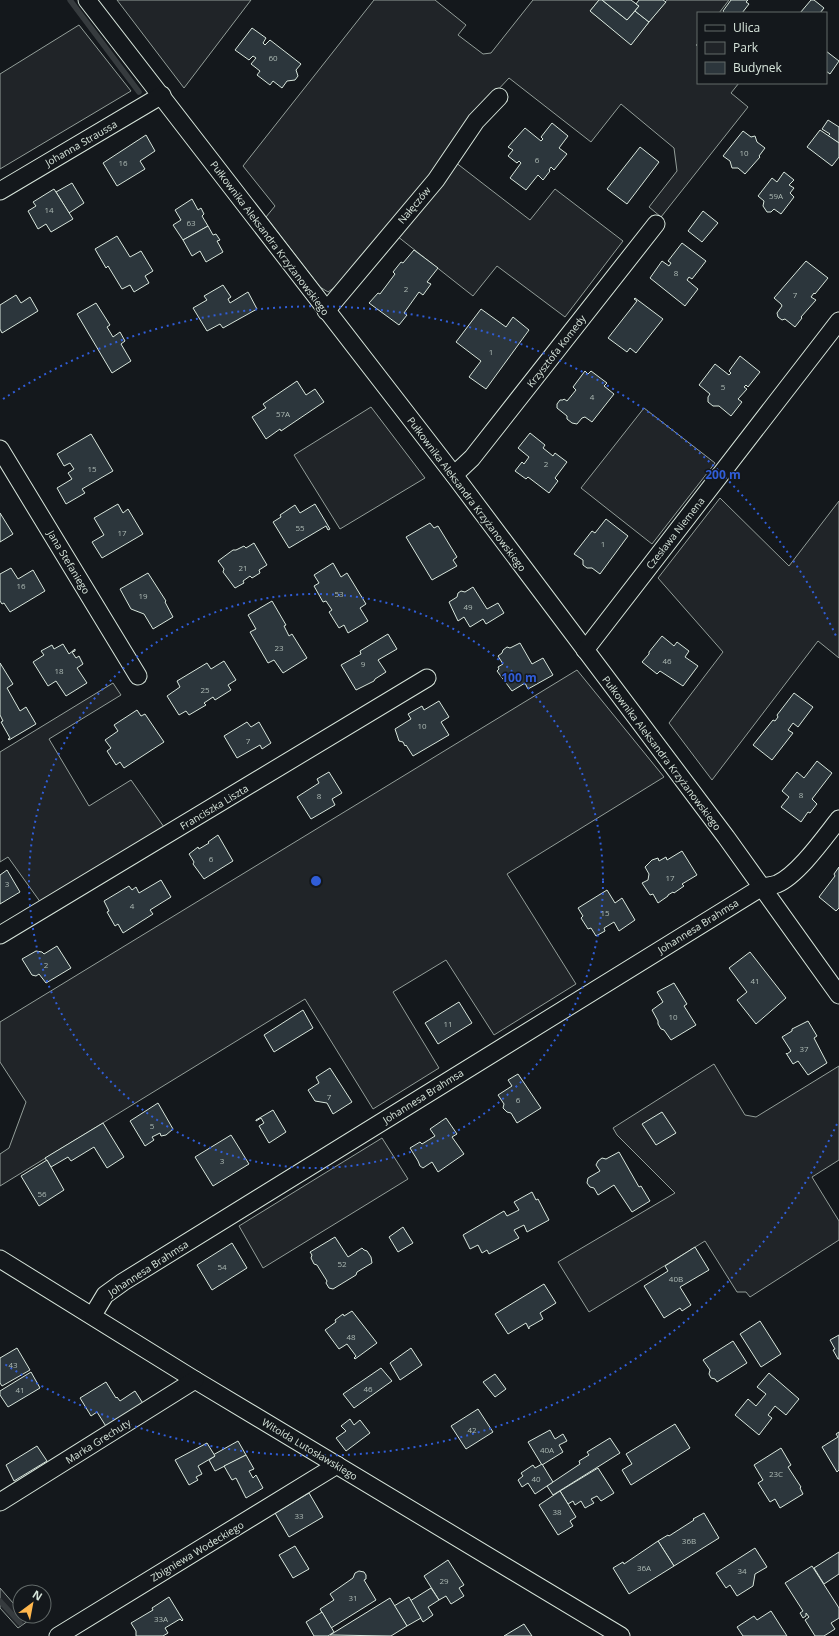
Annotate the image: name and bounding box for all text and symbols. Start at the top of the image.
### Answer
legend [697,12,827,84]
text: Ulica [733,19,760,36]
text: Park [733,39,759,56]
house number: 60 [268,52,278,63]
text: Budynek [733,59,783,76]
street label: Johanna Straussa [42,117,119,170]
house number: 10 [739,147,749,158]
house number: 6 [535,154,540,165]
house number: 16 [118,157,128,168]
street label: Pułkownika Aleksandra Krzyżanowskiego [207,158,333,318]
street label: Nałęczów [394,183,434,227]
house number: 59A [769,190,784,201]
house number: 14 [44,204,54,215]
house number: 63 [186,217,196,228]
house number: 8 [674,267,679,278]
house number: 2 [404,283,409,294]
house number: 7 [793,289,798,300]
street label: Krzysztofa Komedy [523,311,589,390]
house number: 1 [489,346,493,357]
house number: 5 [721,381,726,392]
house number: 4 [590,391,595,402]
house number: 57A [276,408,291,419]
street label: Pułkownika Aleksandra Krzyżanowskiego [404,414,530,574]
house number: 2 [544,458,549,469]
house number: 15 [87,463,97,474]
text: 200 m [705,466,741,483]
street label: Czesława Niemena [643,494,707,572]
house number: 55 [295,522,305,533]
street label: Jana Stefaniego [44,527,94,596]
house number: 17 [117,527,127,538]
house number: 1 [601,538,605,549]
house number: 21 [238,562,248,573]
house number: 16 [16,580,26,591]
house number: 53 [334,588,344,599]
house number: 19 [138,590,148,601]
house number: 49 [463,601,473,612]
house number: 23 [274,642,284,653]
house number: 46 [662,655,672,666]
house number: 9 [361,658,366,669]
house number: 18 [54,665,64,676]
text: 100 m [501,669,537,686]
street label: Pułkownika Aleksandra Krzyżanowskiego [599,673,725,833]
house number: 25 [200,684,210,695]
house number: 10 [417,720,427,731]
house number: 7 [246,735,251,746]
street label: Franciszka Liszta [177,781,251,833]
house number: 8 [799,789,804,800]
house number: 8 [317,790,322,801]
house number: 6 [209,853,214,864]
house number: 17 [665,872,675,883]
centre of rings [309,874,323,888]
house number: 3 [5,878,10,889]
street label: Johannesa Brahmsa [654,895,741,957]
house number: 4 [130,900,135,911]
house number: 15 [600,907,610,918]
house number: 2 [44,959,49,970]
house number: 41 [750,975,760,986]
house number: 10 [668,1011,678,1022]
house number: 11 [443,1018,453,1029]
house number: 37 [799,1043,809,1054]
street label: Johannesa Brahmsa [379,1065,466,1127]
house number: 7 [327,1091,332,1102]
house number: 6 [516,1094,521,1105]
house number: 5 [150,1120,155,1131]
house number: 3 [220,1155,225,1166]
house number: 56 [37,1188,47,1199]
street label: Johannesa Brahmsa [104,1237,191,1300]
house number: 52 [337,1258,347,1269]
house number: 54 [217,1261,227,1272]
house number: 40B [669,1273,683,1284]
house number: 48 [346,1331,356,1342]
house number: 43 [8,1359,18,1370]
house number: 46 [363,1383,373,1394]
house number: 41 [15,1384,25,1395]
street label: Marka Grechuty [63,1415,134,1467]
street label: Witolda Lutosławskiego [260,1415,360,1483]
house number: 42 [467,1424,477,1435]
house number: 40A [540,1444,555,1455]
house number: 23C [769,1468,783,1479]
house number: 40 [531,1473,541,1484]
house number: 38 [552,1506,562,1517]
house number: 33 [294,1510,304,1521]
street label: Zbigniewa Wodeckiego [148,1518,246,1584]
house number: 36B [682,1535,696,1546]
house number: 36A [637,1562,652,1573]
house number: 34 [737,1565,747,1576]
house number: 29 [439,1575,449,1586]
north arrow [12,1584,52,1624]
text: N [30,1586,45,1604]
house number: 31 [348,1592,358,1603]
house number: 33A [154,1613,169,1624]

